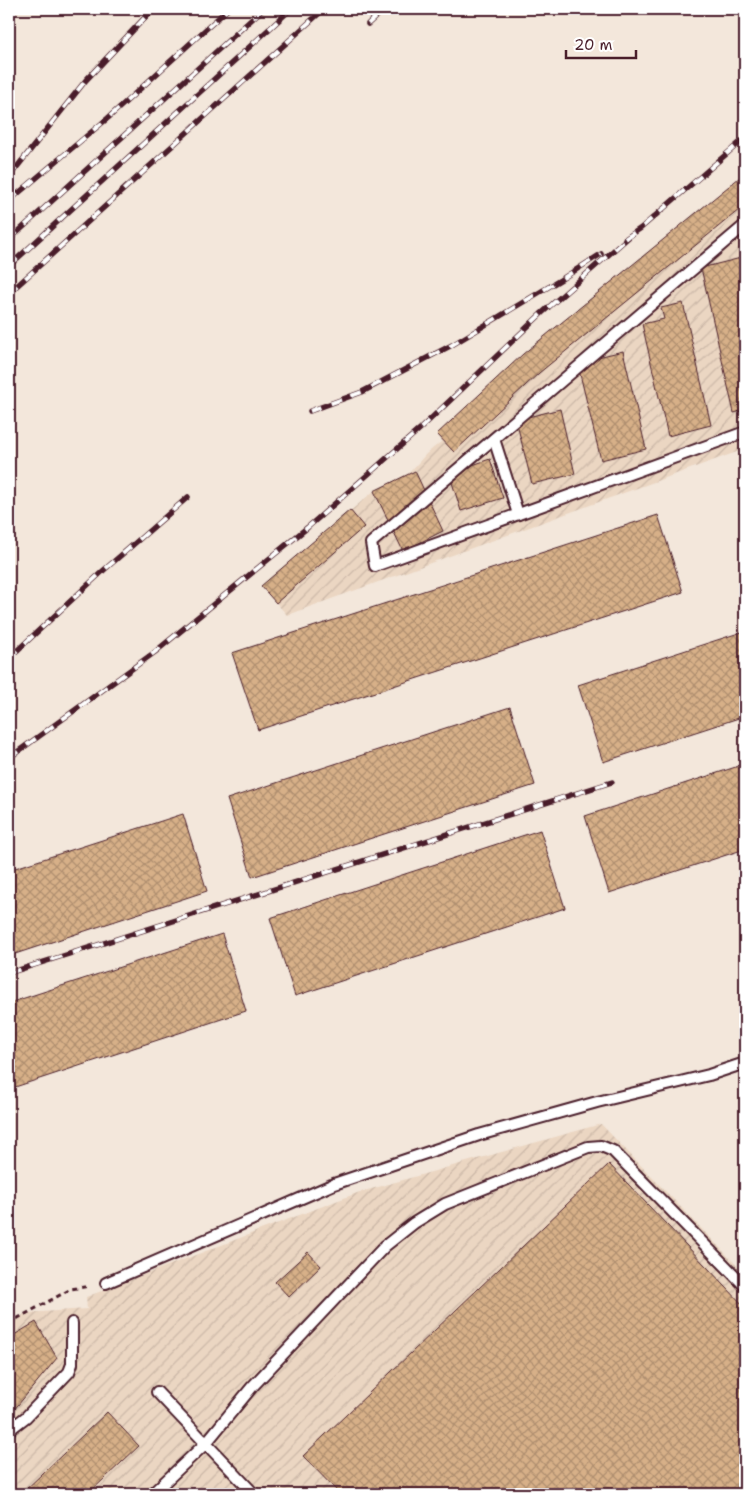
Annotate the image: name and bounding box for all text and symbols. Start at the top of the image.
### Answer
scale bar [566,28,636,60]
text: 20 m [574,35,613,55]

